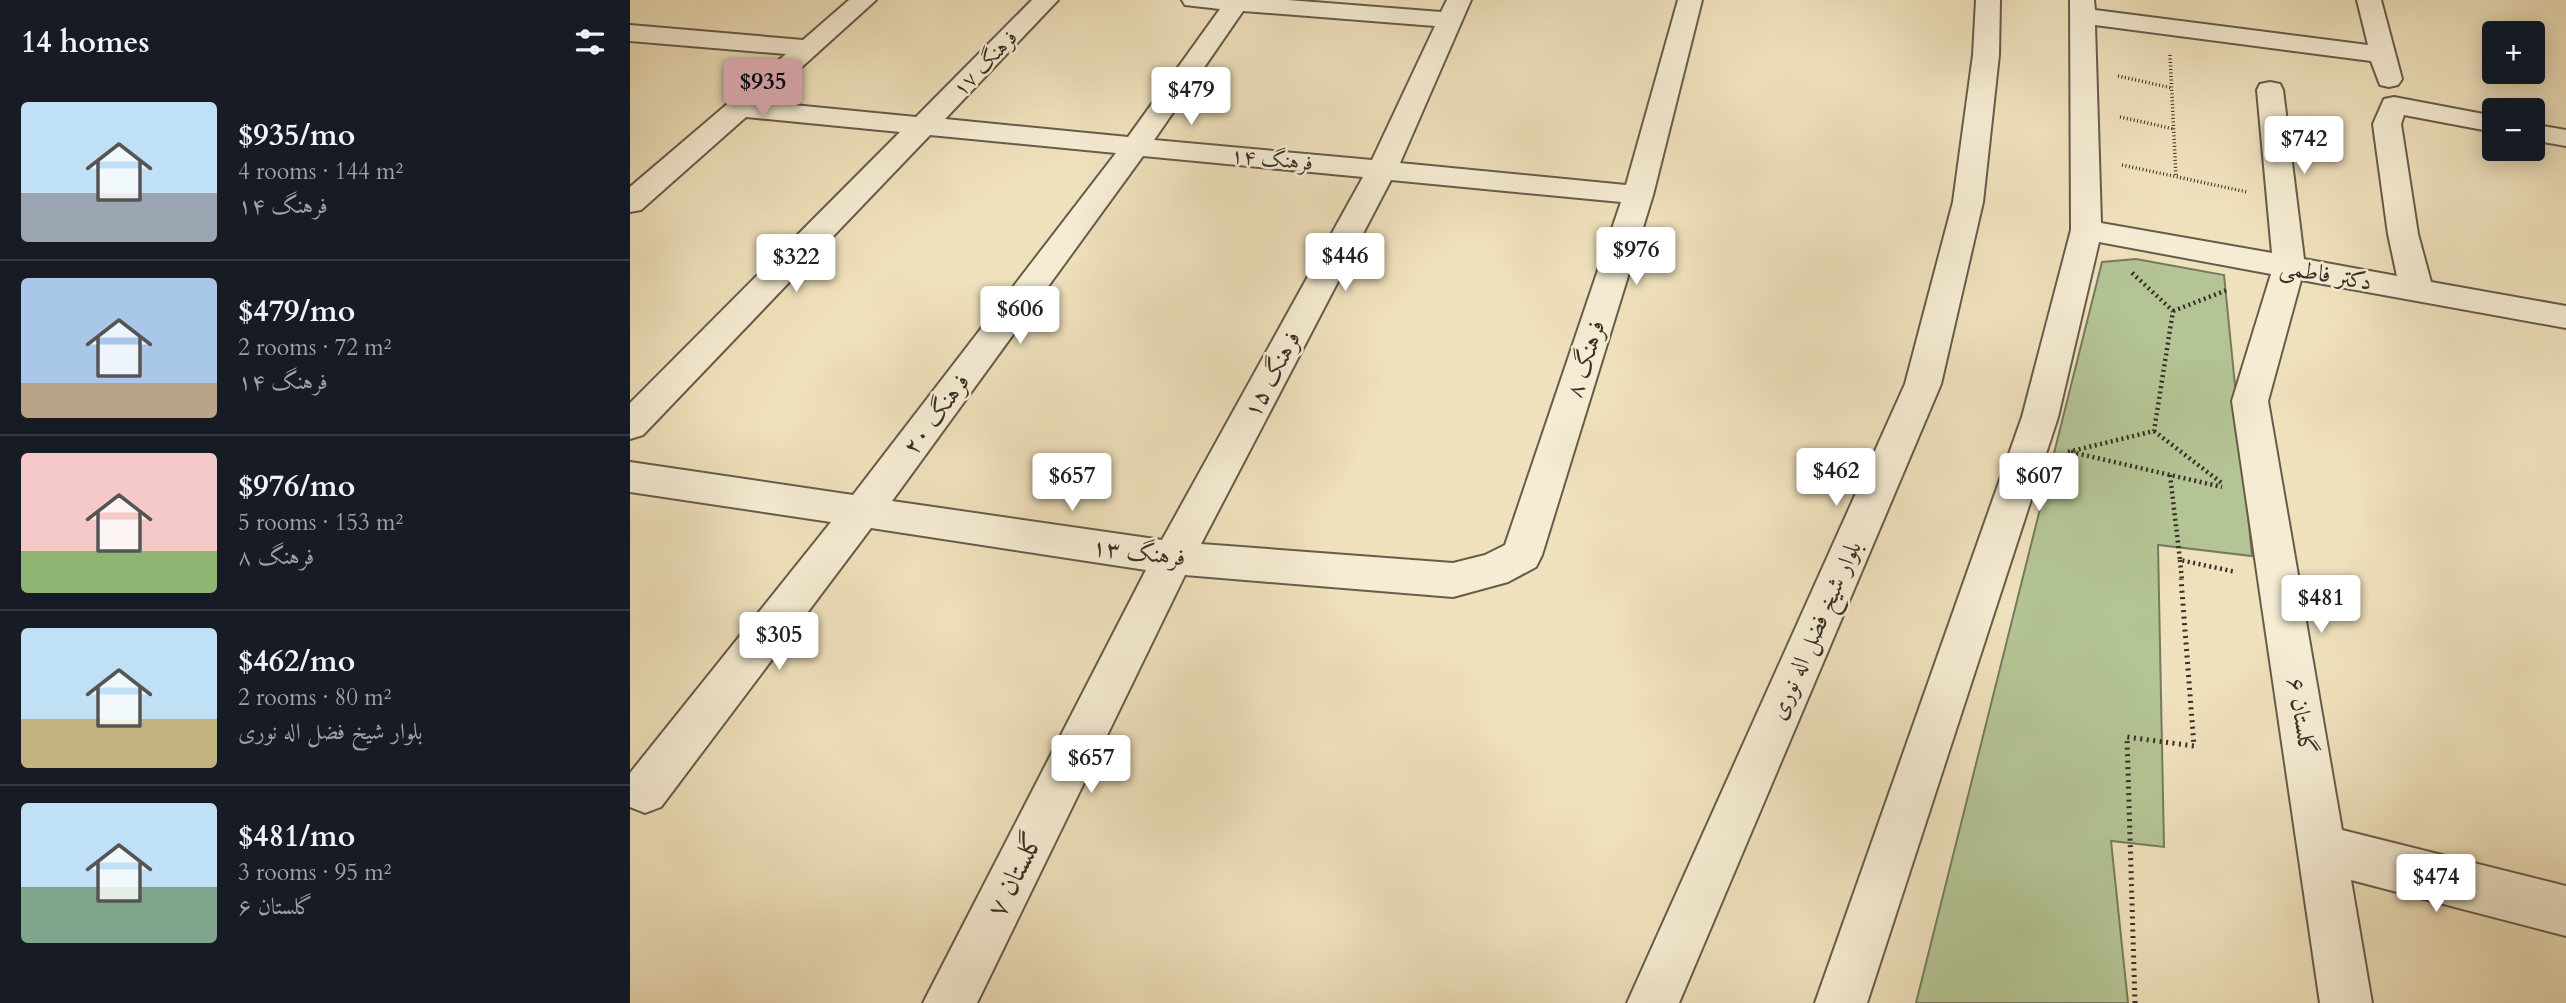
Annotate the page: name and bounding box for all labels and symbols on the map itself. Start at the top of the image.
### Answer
street label: فرهنگ ۱۷ [946,24,1024,103]
pin: $935 [722,60,804,119]
pin: $479 [1150,68,1232,127]
pin: $742 [2263,116,2345,176]
street label: فرهنگ ۱۴ [1230,141,1314,178]
pin: $976 [1595,228,1677,287]
pin: $446 [1304,233,1386,293]
pin: $322 [755,234,837,294]
street label: دکتر فاطمی [2277,250,2375,299]
pin: $606 [979,286,1061,346]
street label: فرهنگ ۸ [1557,316,1613,402]
street label: فرهنگ ۱۵ [1236,325,1309,423]
street label: فرهنگ ۲۰ [895,367,978,462]
pin: $462 [1795,448,1877,508]
pin: $657 [1031,454,1113,513]
pin: $607 [1998,454,2080,513]
street label: فرهنگ ۱۳ [1090,530,1187,575]
street label: بلوار شیخ فضل اله نوری [1761,536,1873,727]
pin: $481 [2280,576,2362,635]
pin: $305 [738,612,820,672]
street label: گلستان ۶ [2279,675,2324,757]
pin: $657 [1050,736,1132,795]
street label: گلستان ۷ [977,825,1052,924]
pin: $474 [2395,855,2477,914]

